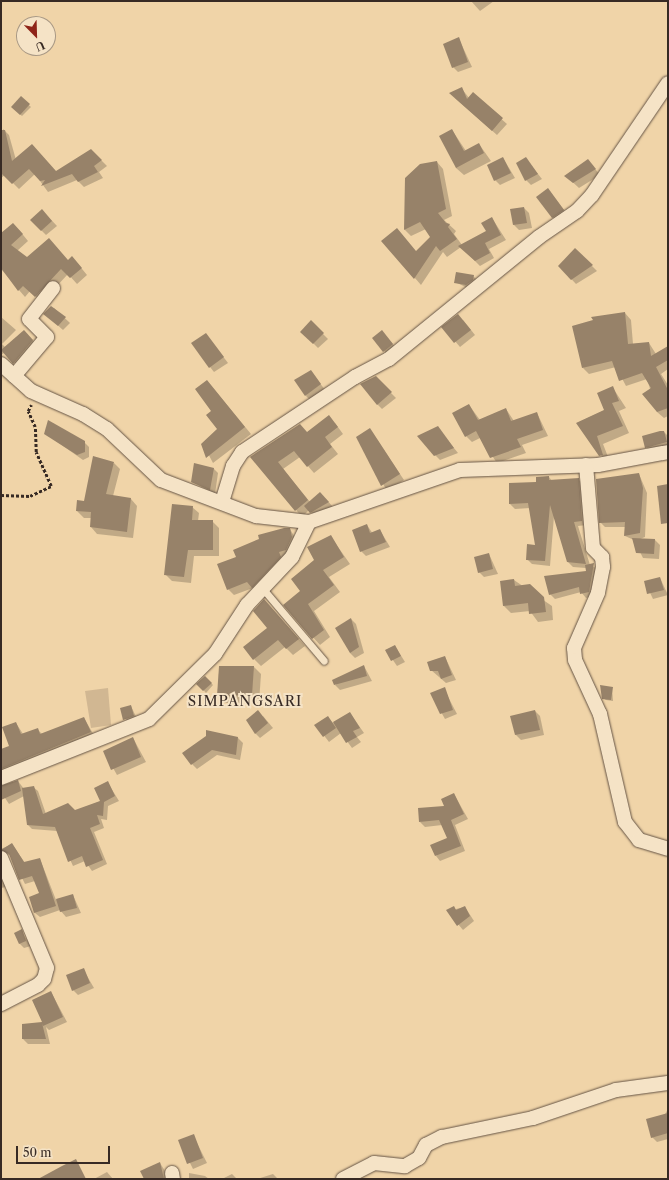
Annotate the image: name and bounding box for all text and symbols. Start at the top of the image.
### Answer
north arrow [16,16,56,56]
text: U [33,38,47,54]
district label: SIMPANGSARI [188,693,302,709]
scale bar [18,1138,112,1164]
text: 50 m [23,1145,52,1160]

